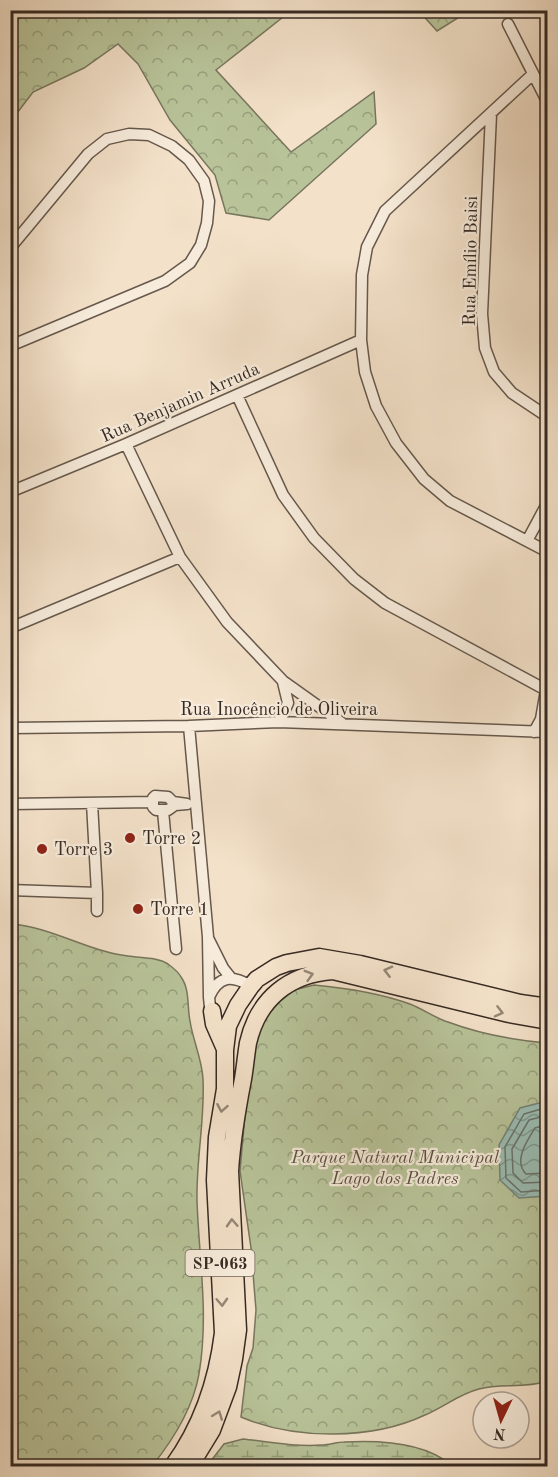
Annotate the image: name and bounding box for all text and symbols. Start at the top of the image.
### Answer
street label: Rua Emílio Baisi [461,195,481,326]
street label: Rua Benjamin Arruda [98,360,263,446]
street label: Rua Inocêncio de Oliveira [180,701,378,719]
place label: Torre 2 [142,830,201,848]
marker: Torre 2 [123,831,137,845]
place label: Torre 3 [54,841,113,859]
marker: Torre 3 [35,842,49,856]
place label: Torre 1 [150,901,209,919]
marker: Torre 1 [131,902,145,916]
one-way arrow [383,966,394,978]
one-way arrow [303,970,314,982]
one-way arrow [493,1004,503,1017]
one-way arrow [217,1103,229,1112]
park label: Parque Natural Municipal Lago dos Padres [290,1149,500,1188]
one-way arrow [226,1219,239,1228]
road number: SP-063 [186,1250,254,1276]
one-way arrow [215,1298,228,1307]
north arrow [471,1390,531,1450]
one-way arrow [210,1410,223,1421]
text: N [492,1424,507,1441]

